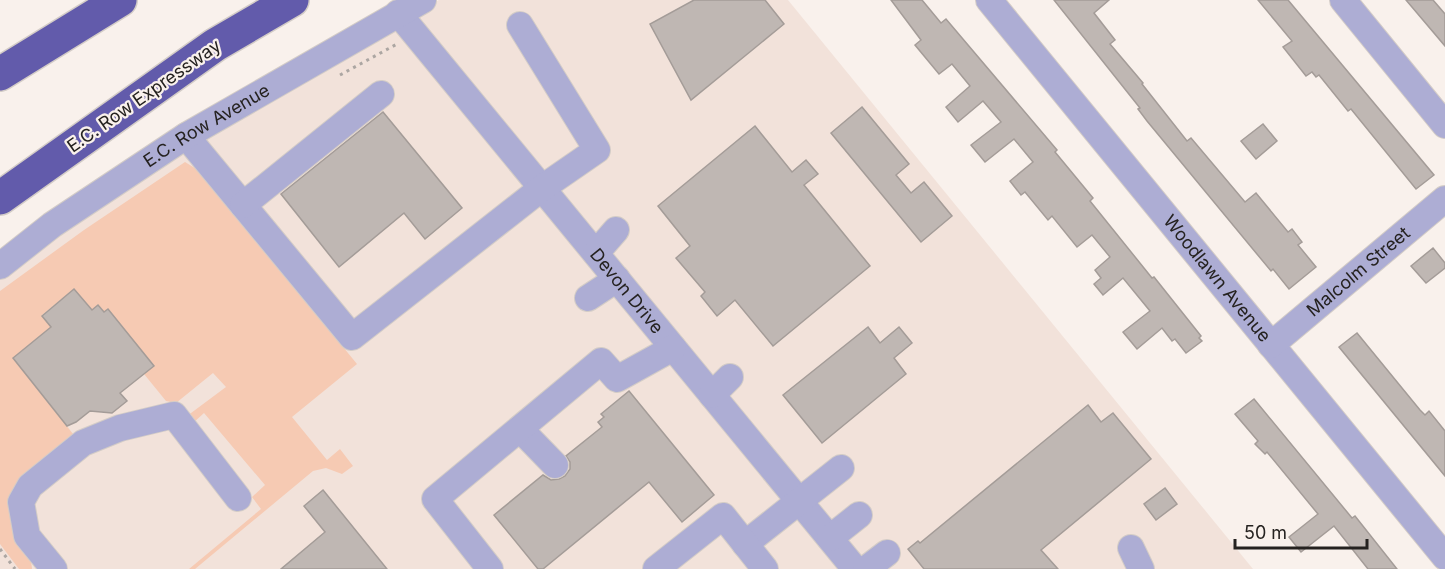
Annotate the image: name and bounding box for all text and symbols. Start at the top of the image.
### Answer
street label: E.C. Row Expressway [63,35,224,157]
street label: E.C. Row Avenue [139,79,273,171]
street label: Woodlawn Avenue [1159,211,1275,346]
street label: Malcolm Street [1302,222,1414,320]
street label: Devon Drive [586,244,668,338]
scale bar [1235,512,1367,550]
text: 50 m [1244,522,1287,543]

